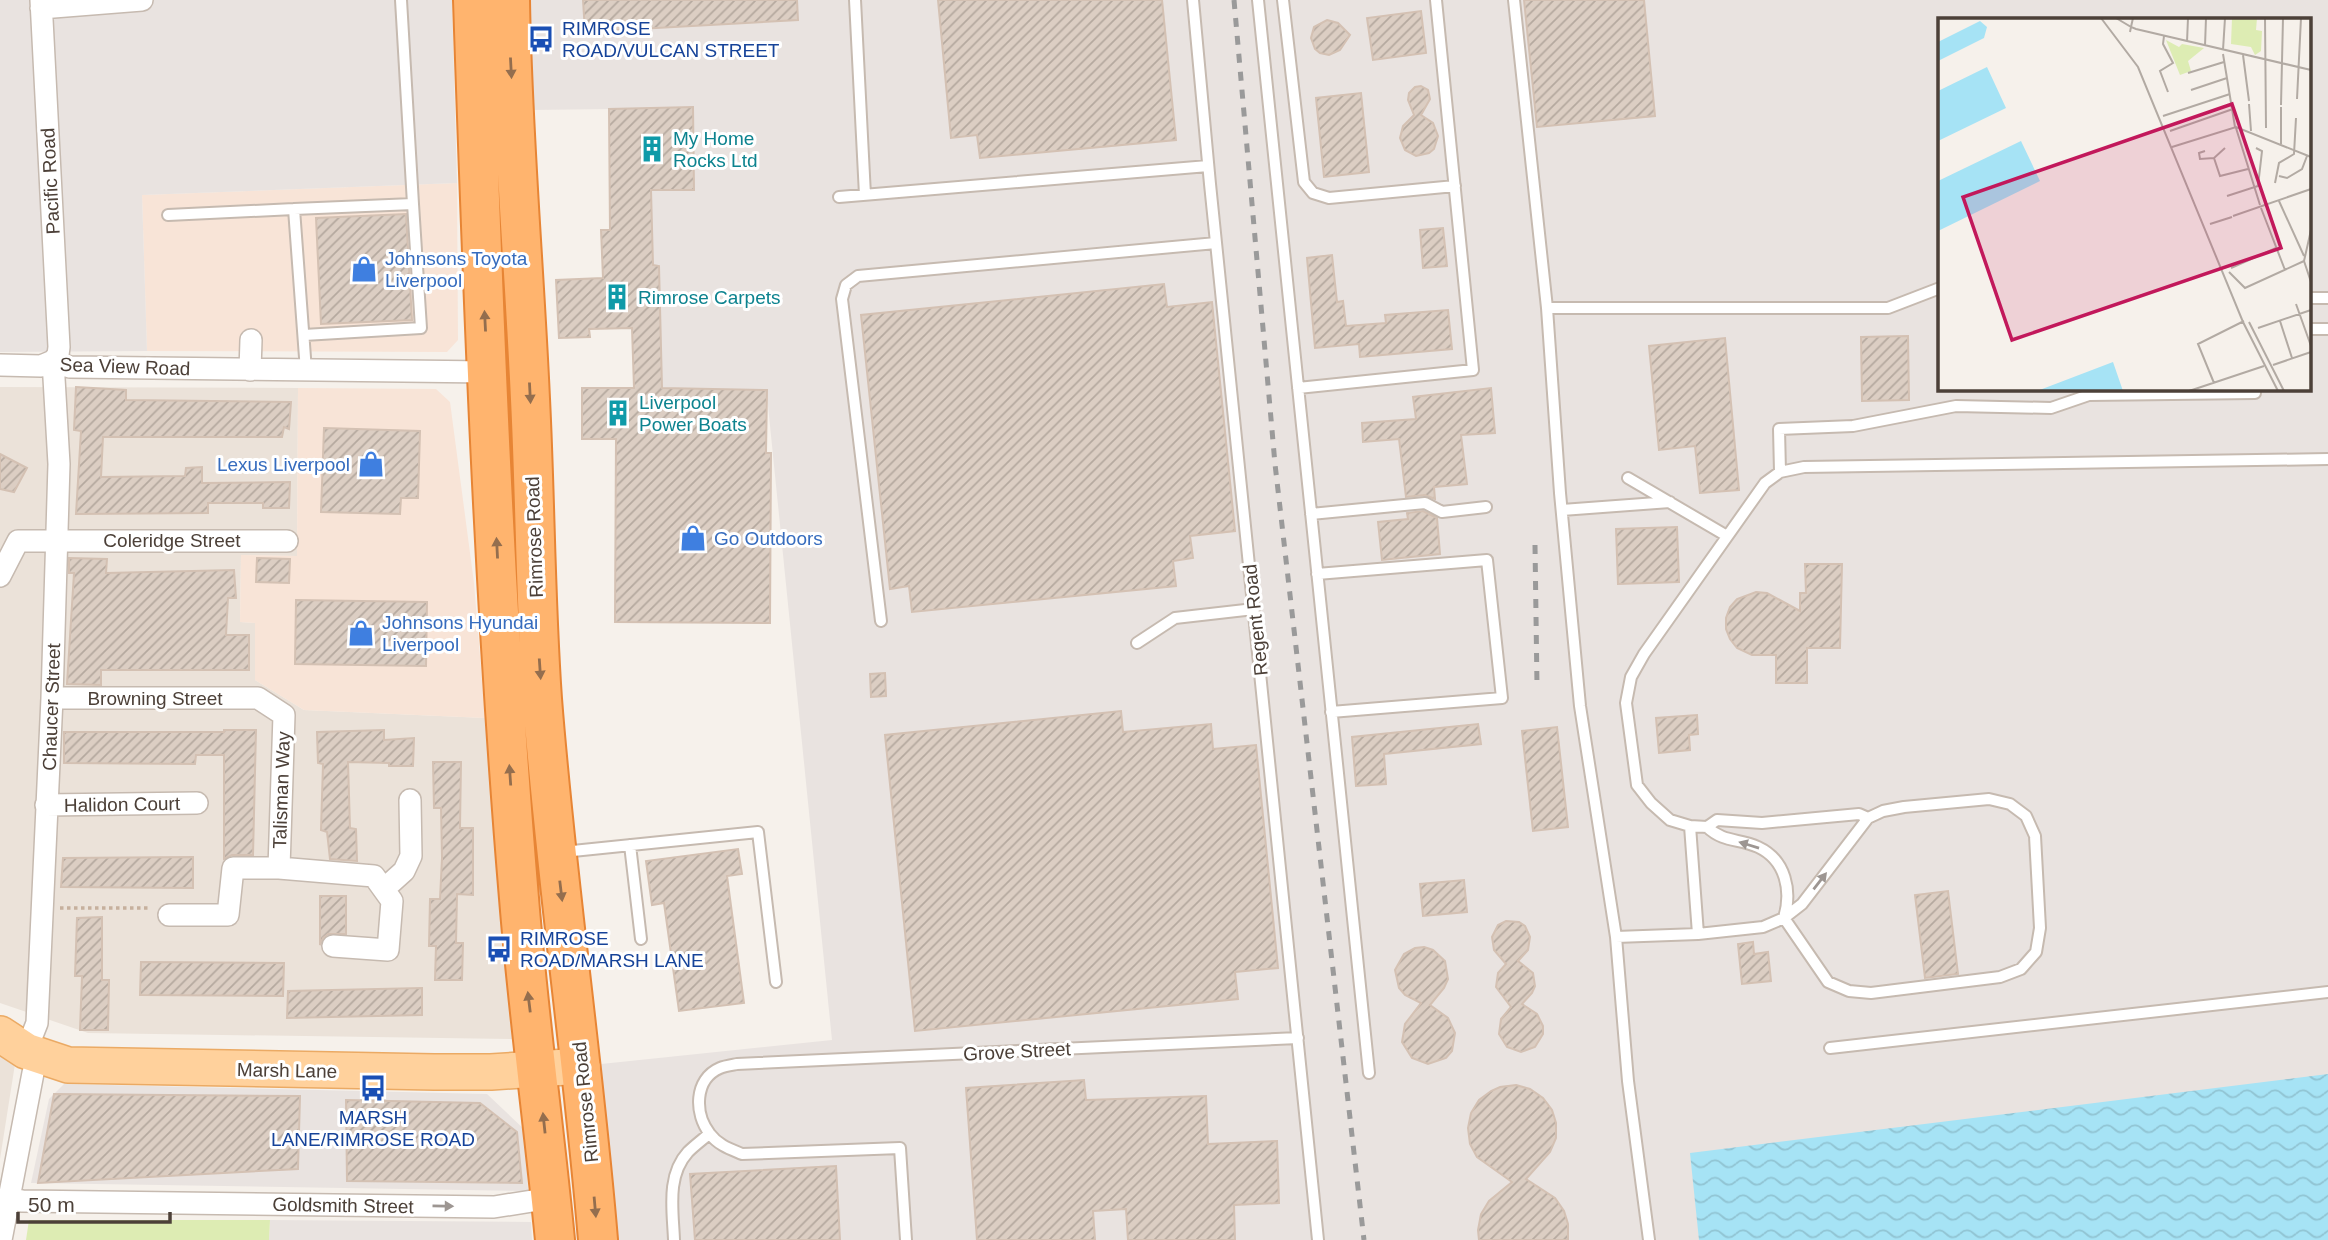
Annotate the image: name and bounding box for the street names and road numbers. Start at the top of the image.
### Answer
street label: Pacific Road [37,127,64,235]
street label: Sea View Road [59,354,191,379]
street label: Rimrose Road [522,476,547,598]
street label: Coleridge Street [103,530,241,551]
street label: Regent Road [1239,563,1272,677]
street label: Chaucer Street [39,642,64,771]
street label: Browning Street [87,688,223,709]
street label: Talisman Way [269,730,294,849]
street label: Halidon Court [64,793,181,816]
street label: Grove Street [963,1038,1072,1065]
street label: Rimrose Road [569,1040,602,1163]
street label: Marsh Lane [237,1059,337,1082]
street label: Goldsmith Street [272,1194,415,1217]

